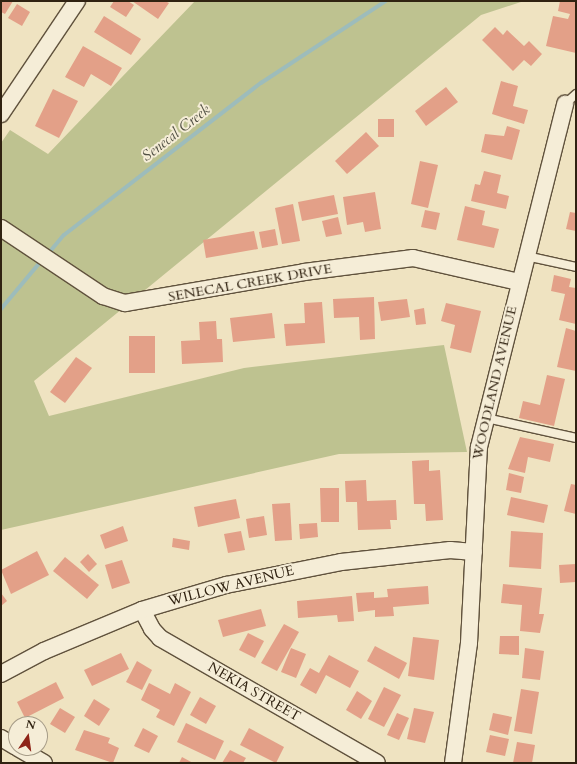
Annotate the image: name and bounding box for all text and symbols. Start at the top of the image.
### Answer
water label: Senecal Creek [138,101,214,165]
street label: SENECAL CREEK DRIVE [167,260,333,306]
street label: WOODLAND AVENUE [469,304,521,462]
street label: WILLOW AVENUE [166,562,296,610]
street label: NEKIA STREET [205,659,303,725]
north arrow [8,716,48,756]
text: N [24,716,37,733]

